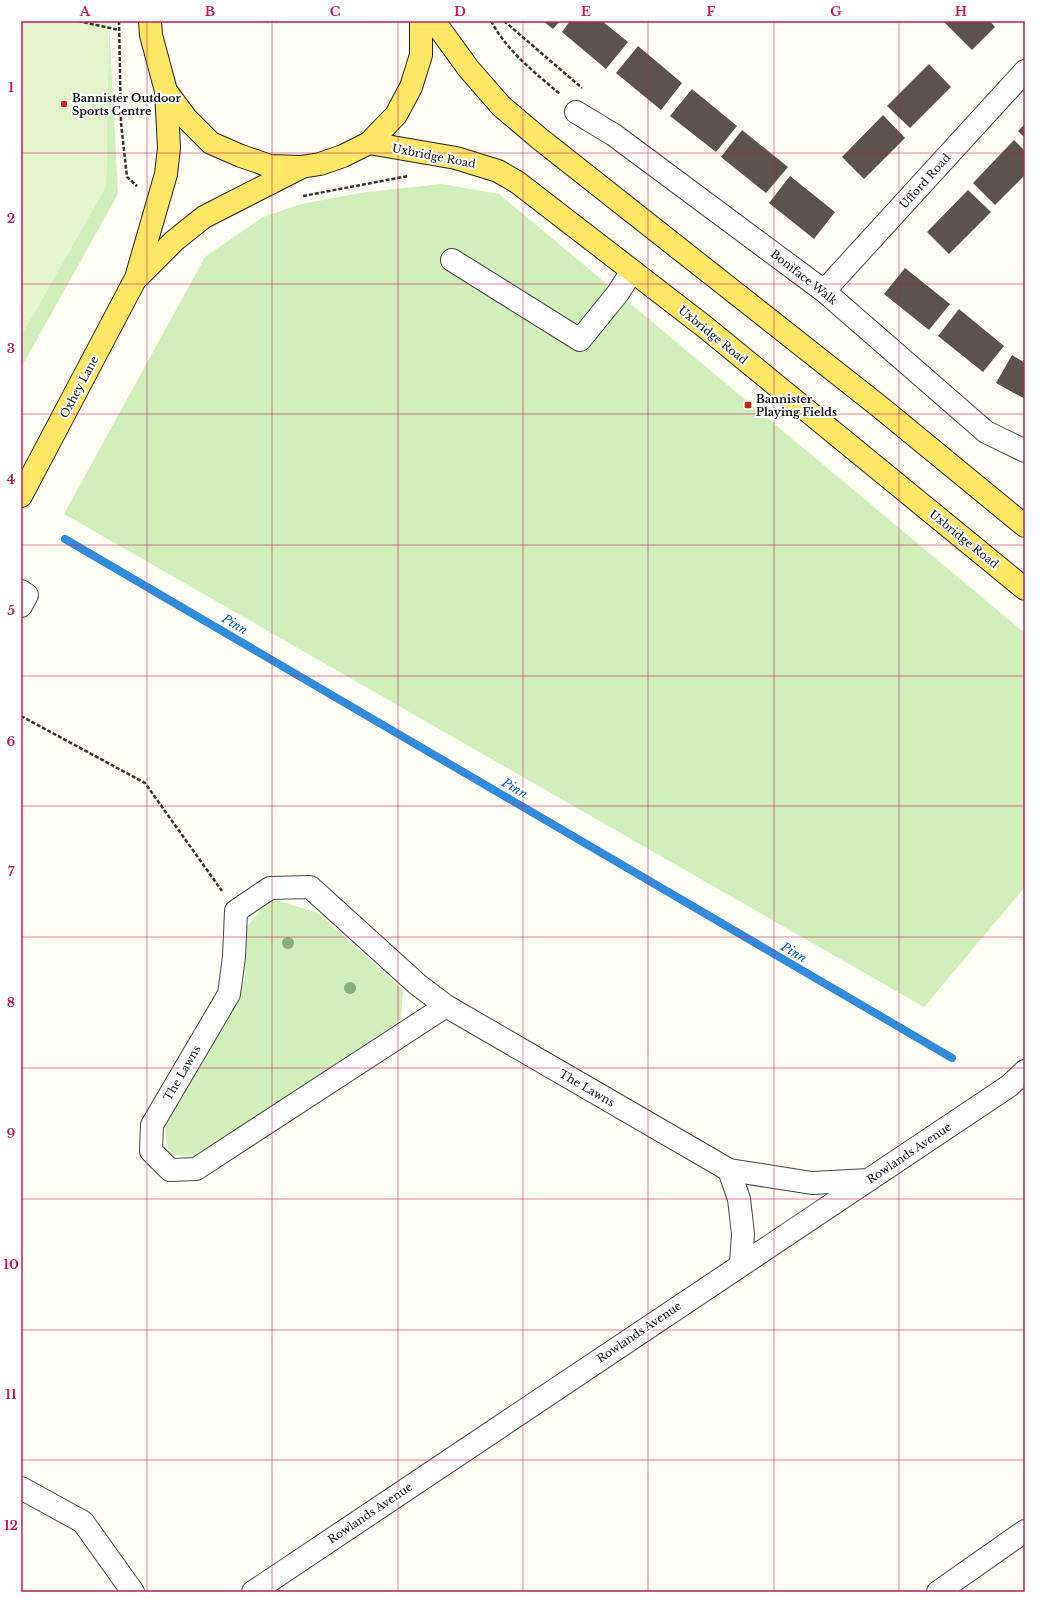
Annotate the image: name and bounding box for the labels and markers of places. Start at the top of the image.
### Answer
place label: Bannister Outdoor Sports Centre [72,91,182,118]
marker: Bannister Outdoor Sports Centre [59,99,69,109]
place label: Bannister Playing Fields [756,392,837,419]
marker: Bannister Playing Fields [743,400,753,410]

